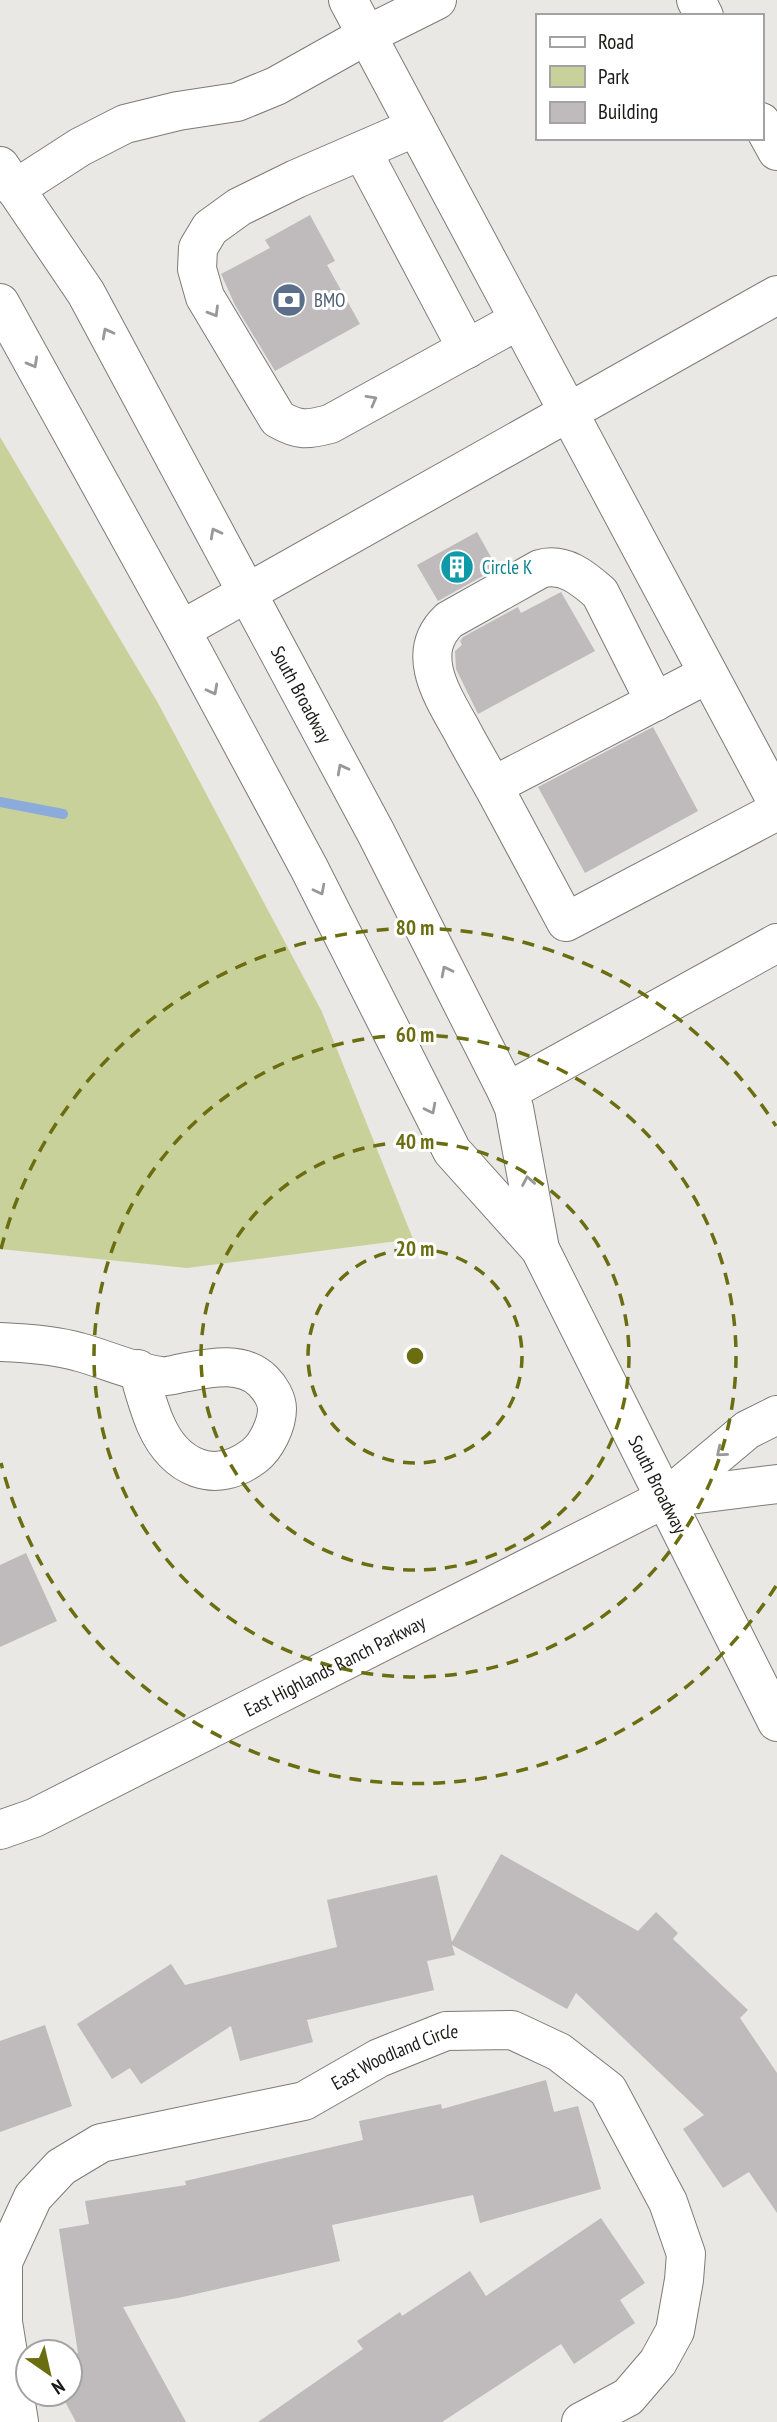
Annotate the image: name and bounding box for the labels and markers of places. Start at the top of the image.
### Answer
bank icon: BMO [270,281,308,319]
place label: BMO [314,288,345,312]
building icon: Circle K [438,548,476,586]
place label: Circle K [482,555,532,579]
centre of rings [403,1344,427,1368]

